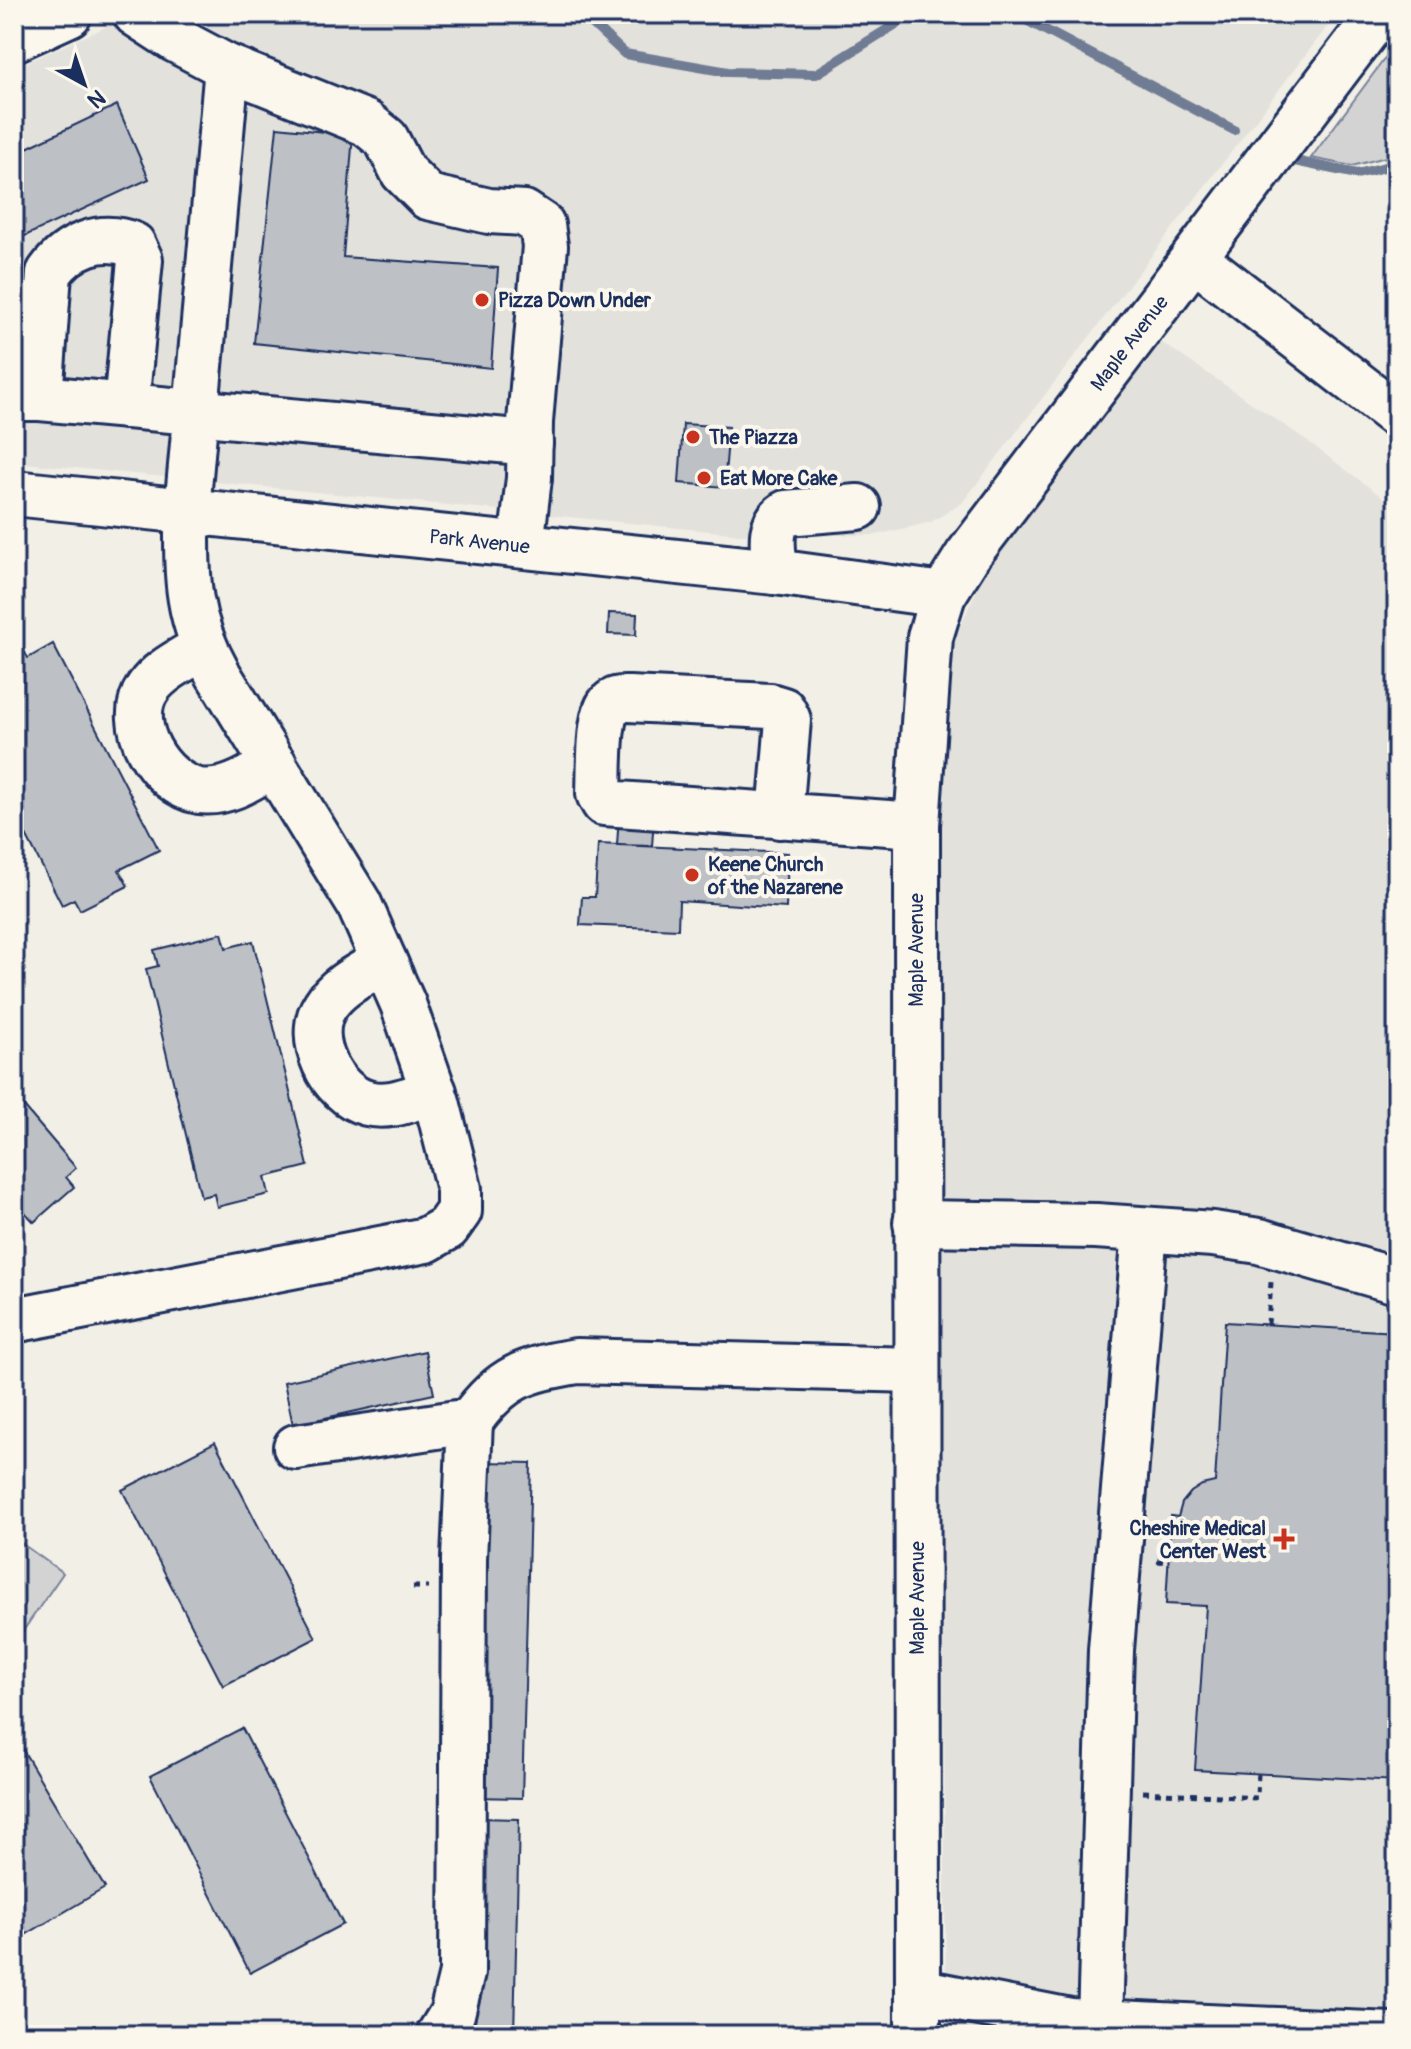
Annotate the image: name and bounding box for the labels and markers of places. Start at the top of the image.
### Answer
place label: Pizza Down Under [498,288,652,313]
marker: Pizza Down Under [473,291,491,309]
place label: The Piazza [708,425,798,450]
marker: The Piazza [684,428,702,446]
place label: Eat More Cake [720,466,839,491]
marker: Eat More Cake [695,469,713,487]
place label: Keene Church of the Nazarene [707,852,844,900]
marker: Keene Church of the Nazarene [683,866,701,884]
place label: Cheshire Medical Center West [1130,1516,1267,1564]
marker: Cheshire Medical Center West [1273,1528,1295,1550]

